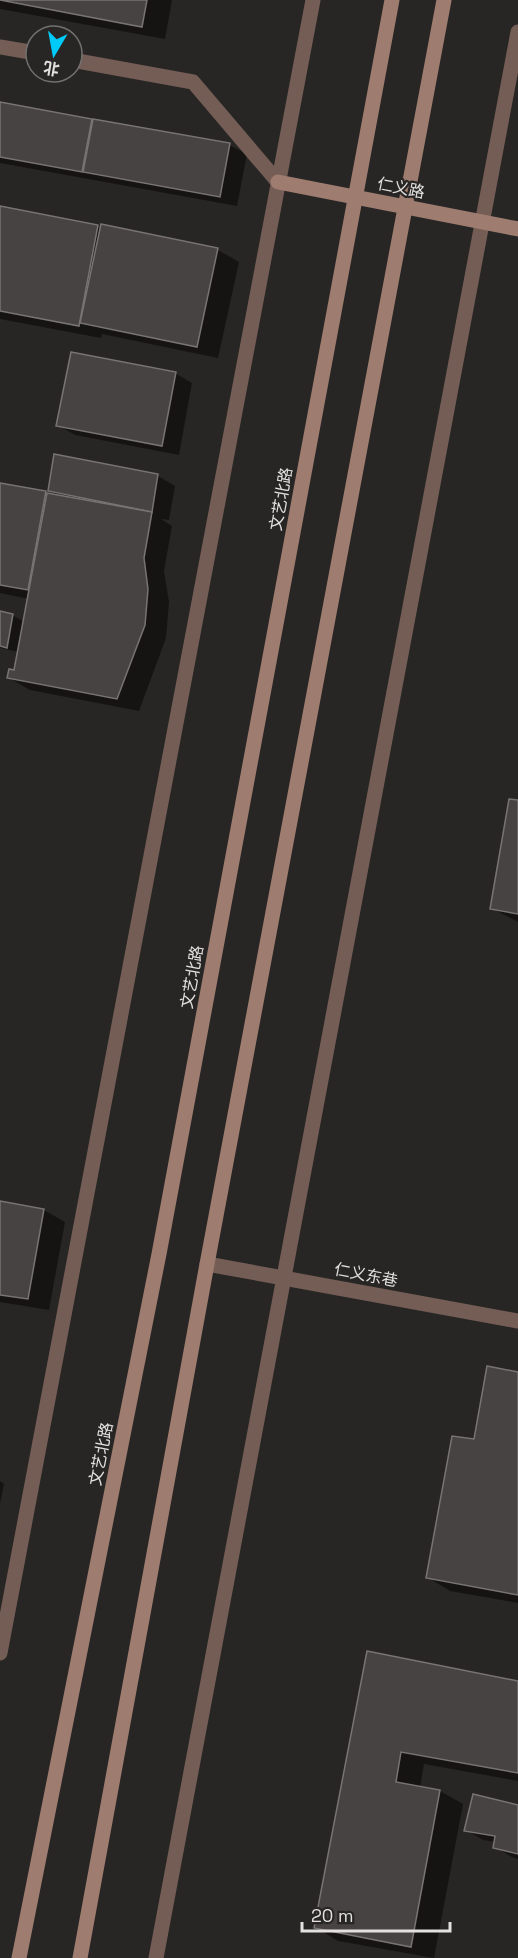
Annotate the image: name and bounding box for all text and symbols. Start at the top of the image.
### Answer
north arrow [24,24,84,84]
text: 北 [42,57,61,80]
street label: 仁义路 [375,173,427,203]
street label: 文艺北路 [265,466,297,532]
street label: 文艺北路 [176,944,208,1010]
street label: 仁义东巷 [333,1259,399,1291]
street label: 文艺北路 [85,1421,117,1487]
scale bar [302,1895,450,1933]
text: 20 m [311,1904,354,1927]

